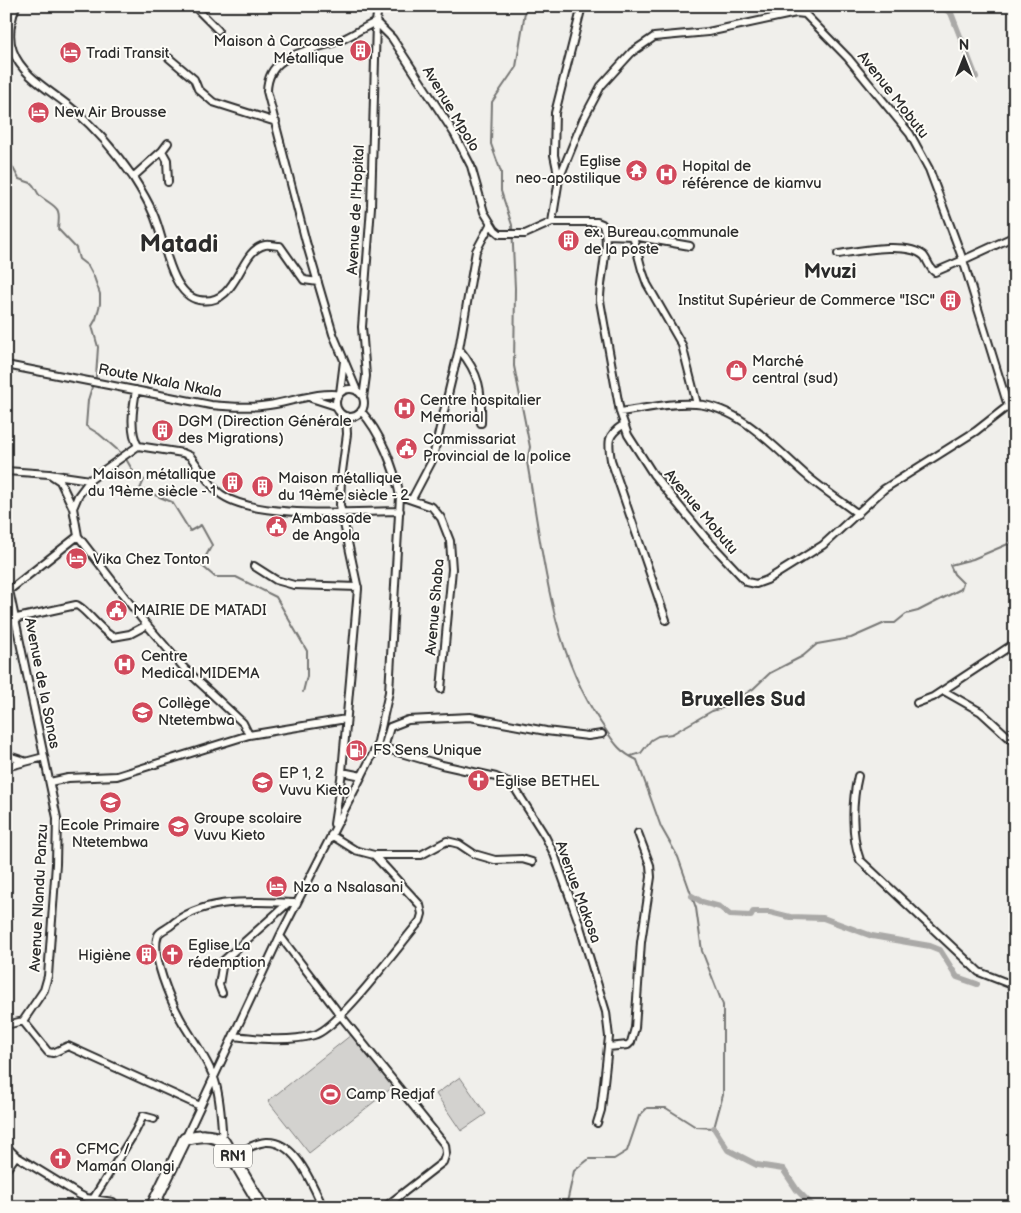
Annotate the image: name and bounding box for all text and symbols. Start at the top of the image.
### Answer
place label: Maison à Carcasse Métallique [214,32,344,68]
north arrow [938,32,988,82]
text: N [959,37,969,54]
building icon: Maison à Carcasse Métallique [348,38,372,62]
hotel icon: Tradi Transit [58,41,82,65]
place label: Tradi Transit [86,44,170,63]
street label: Avenue Mobutu [853,48,933,142]
street label: Avenue Mpolo [418,63,484,155]
hotel icon: New Air Brousse [26,100,50,124]
place label: New Air Brousse [54,103,166,122]
street label: Avenue de l'Hopital [343,144,369,276]
place label: Eglise neo-apostilique [516,152,621,188]
place label: Hopital de référence de kiamvu [682,157,822,193]
temple icon: Eglise neo-apostilique [625,158,649,182]
hospital icon: Hopital de référence de kiamvu [654,163,678,187]
place label: ex. Bureau communale de la poste [584,223,739,259]
district label: Matadi [140,229,218,260]
building icon: ex. Bureau communale de la poste [556,229,580,253]
district label: Mvuzi [804,260,856,284]
building icon: Institut Supérieur de Commerce "ISC" [939,288,963,312]
place label: Institut Supérieur de Commerce "ISC" [678,291,935,310]
place label: Marché central (sud) [752,352,838,388]
shop icon: Marché central (sud) [724,358,748,382]
street label: Route Nkala Nkala [96,360,224,402]
place label: Centre hospitalier Memorial [420,391,542,427]
hospital icon: Centre hospitalier Memorial [392,397,416,421]
place label: DGM (Direction Générale des Migrations) [178,412,352,448]
building icon: DGM (Direction Générale des Migrations) [150,418,174,442]
place label: Commissariat Provincial de la police [423,430,571,466]
public building icon: Commissariat Provincial de la police [395,436,419,460]
place label: Maison métallique du 19ème siècle - 1 [88,465,216,501]
street label: Avenue Mobutu [660,466,742,558]
place label: Maison métallique du 19ème siècle - 2 [278,469,409,505]
building icon: Maison métallique du 19ème siècle - 1 [220,471,244,495]
building icon: Maison métallique du 19ème siècle - 2 [250,475,274,499]
place label: Ambassade de Angola [292,509,372,545]
public building icon: Ambassade de Angola [264,515,288,539]
hotel icon: Vika Chez Tonton [65,547,89,571]
place label: Vika Chez Tonton [93,550,210,569]
street label: Avenue Shaba [421,558,449,656]
public building icon: MAIRIE DE MATADI [105,598,129,622]
place label: MAIRIE DE MATADI [133,601,267,620]
street label: Avenue de la Sonas [20,616,64,751]
place label: Centre Medical MIDEMA [141,647,260,683]
hospital icon: Centre Medical MIDEMA [113,653,137,677]
district label: Bruxelles Sud [680,688,806,712]
place label: Collège Ntetembwa [158,694,235,730]
school or university icon: Collège Ntetembwa [130,700,154,724]
fuel station icon: FS Sens Unique [345,738,369,762]
place label: FS Sens Unique [373,741,482,760]
place label: EP 1, 2 Vuvu Kieto [279,764,350,800]
church icon: Eglise BETHEL [467,769,491,793]
school or university icon: EP 1, 2 Vuvu Kieto [251,770,275,794]
place label: Eglise BETHEL [495,772,600,791]
school or university icon: Ecole Primaire Ntetembwa [98,790,122,814]
place label: Groupe scolaire Vuvu Kieto [194,809,302,845]
school or university icon: Groupe scolaire Vuvu Kieto [166,815,190,839]
place label: Ecole Primaire Ntetembwa [60,816,160,852]
street label: Avenue Nlandu Panzu [26,824,52,972]
street label: Avenue Makosa [551,838,605,946]
hotel icon: Nzo a Nsalasani [265,875,289,899]
place label: Nzo a Nsalasani [293,878,403,897]
place label: Eglise La rédemption [188,936,266,972]
church icon: Eglise La rédemption [160,942,184,966]
building icon: Higiène [135,943,159,967]
place label: Higiène [78,946,131,965]
sports icon: Camp Redjaf [318,1082,342,1106]
place label: Camp Redjaf [346,1085,436,1104]
place label: CFMC / Maman Olangi [76,1140,175,1176]
road number: RN1 [214,1144,252,1168]
church icon: CFMC / Maman Olangi [48,1146,72,1170]

